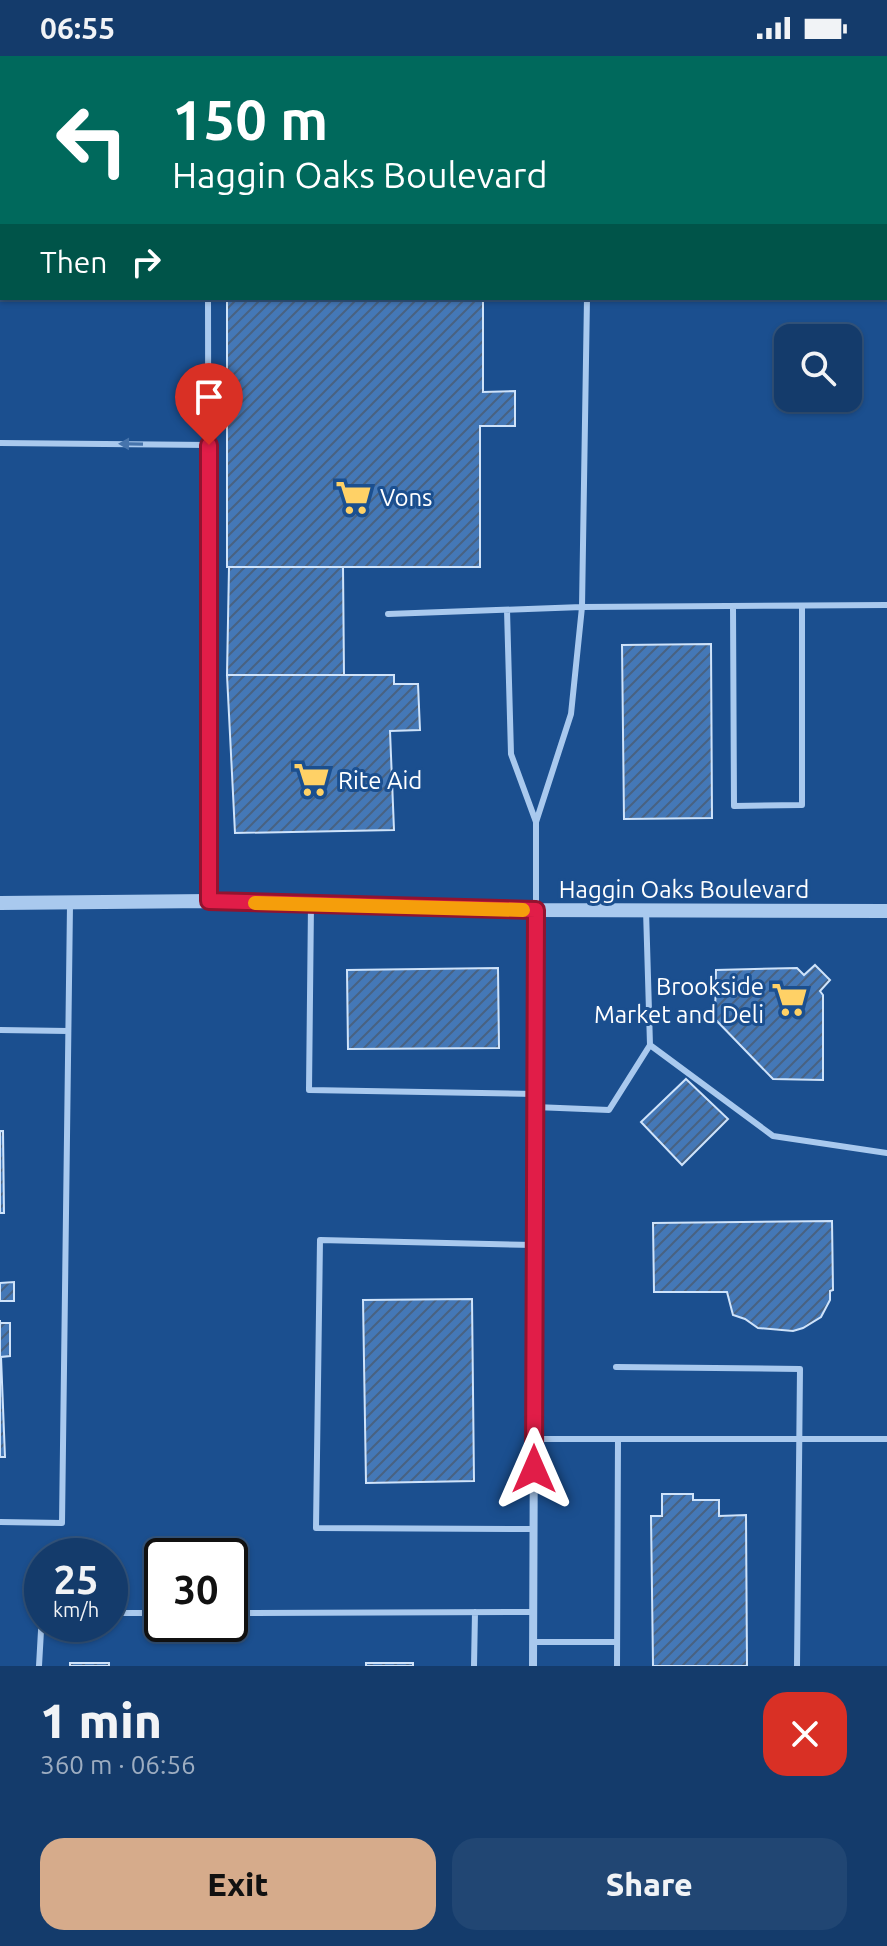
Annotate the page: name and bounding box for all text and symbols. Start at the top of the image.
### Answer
text: 06:55 [40,11,115,45]
icon: left [40,88,144,192]
text: 150 m [172,88,328,151]
text: Haggin Oaks Boulevard [172,154,548,195]
icon: right [124,240,168,284]
text: Then [40,245,108,279]
map controls [774,324,862,412]
button: search [774,324,862,412]
pin [175,363,243,445]
icon: arrive [187,375,231,419]
one-way arrow [118,438,143,451]
supermarket icon: Vons [335,478,373,516]
place label: Vons [380,484,433,511]
supermarket icon: Rite Aid [293,761,331,799]
place label: Rite Aid [338,767,422,794]
street label: Haggin Oaks Boulevard [559,876,809,903]
place label: Brookside Market and Deli [594,973,764,1028]
supermarket icon: Brookside Market and Deli [771,981,809,1019]
position arrow [492,1427,576,1511]
speed limit sign: 30 [144,1538,248,1642]
text: 25 [53,1557,99,1602]
text: km/h [53,1598,99,1621]
button: close [763,1692,847,1776]
text: 1 min [40,1693,162,1747]
text: 360 m · 06:56 [40,1750,196,1779]
button: Exit [40,1838,436,1930]
button: Share [452,1838,847,1930]

